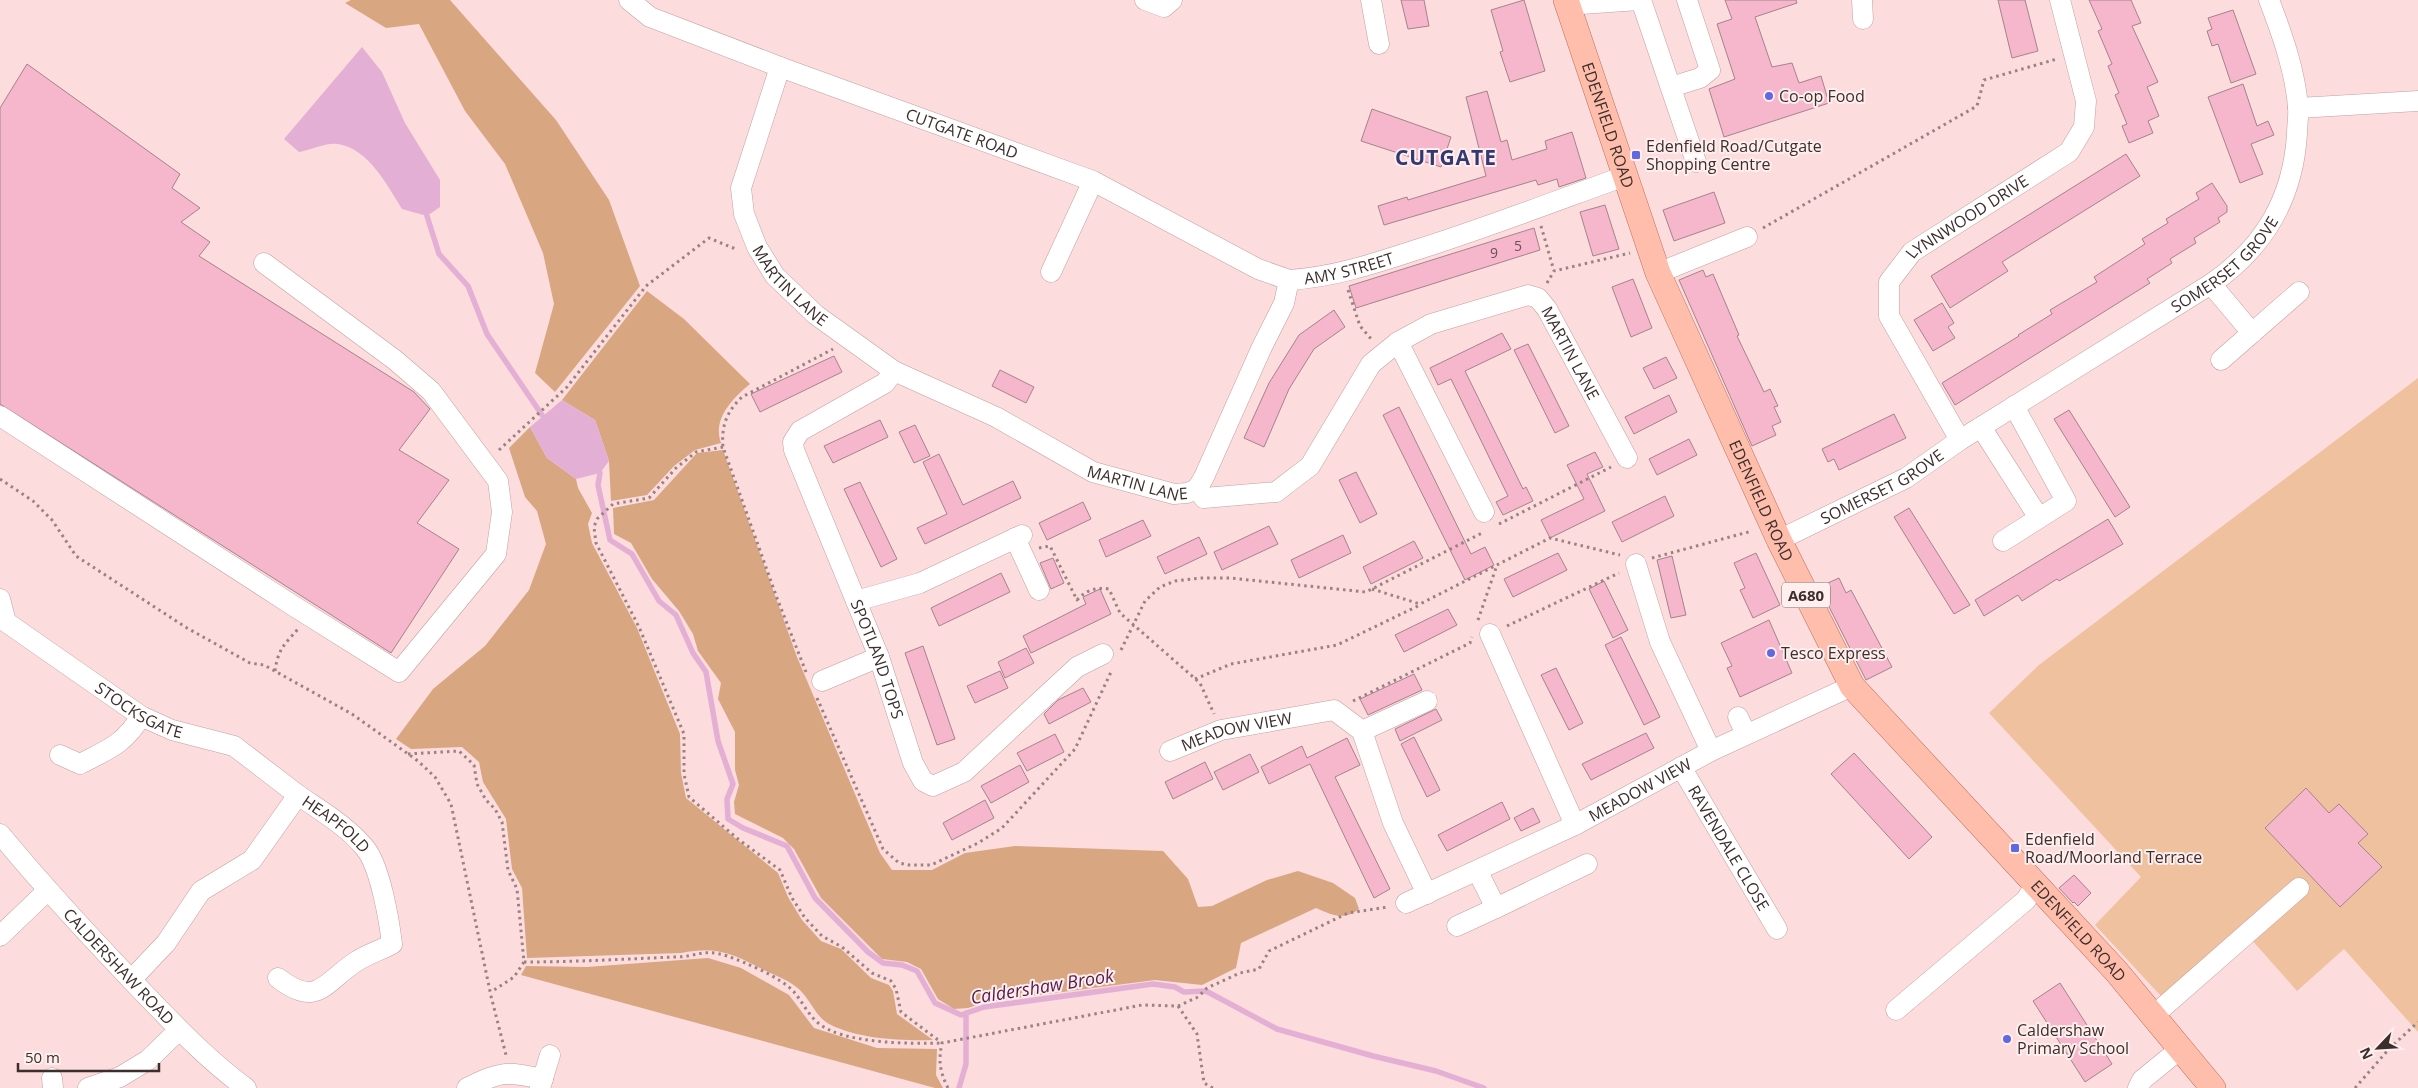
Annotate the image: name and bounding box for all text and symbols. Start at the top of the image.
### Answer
street label: EDENFIELD ROAD [1577,59,1640,191]
place label: Co-op Food [1779,85,1865,107]
marker: Co-op Food [1763,90,1775,102]
street label: CUTGATE ROAD [903,103,1021,164]
place label: Edenfield Road/Cutgate Shopping Centre [1646,135,1822,175]
district label: CUTGATE [1395,143,1497,171]
marker: Edenfield Road/Cutgate Shopping Centre [1630,149,1642,161]
street label: LYNNWOOD DRIVE [1900,170,2033,263]
street label: SOMERSET GROVE [2166,212,2283,317]
house number: 5 [1514,236,1522,255]
street label: MARTIN LANE [747,241,832,331]
house number: 9 [1490,243,1498,262]
street label: AMY STREET [1303,247,1397,290]
street label: MARTIN LANE [1536,302,1605,404]
street label: EDENFIELD ROAD [1724,436,1799,565]
street label: SOMERSET GROVE [1817,444,1948,529]
street label: MARTIN LANE [1085,460,1189,506]
road number: A680 [1782,582,1830,608]
street label: SPOTLAND TOPS [846,596,909,722]
place label: Tesco Express [1781,642,1886,664]
marker: Tesco Express [1765,647,1777,659]
street label: STOCKSGATE [91,676,185,743]
street label: MEADOW VIEW [1178,707,1294,756]
street label: MEADOW VIEW [1585,753,1695,827]
street label: RAVENDALE CLOSE [1683,781,1775,915]
street label: HEAPFOLD [298,790,375,857]
place label: Edenfield Road/Moorland Terrace [2025,828,2202,868]
marker: Edenfield Road/Moorland Terrace [2009,842,2021,854]
street label: EDENFIELD ROAD [2026,875,2131,986]
street label: CALDERSHAW ROAD [59,903,179,1029]
water label: Caldershaw Brook [969,963,1116,1009]
place label: Caldershaw Primary School [2017,1019,2129,1059]
north arrow [2353,1023,2403,1073]
marker: Caldershaw Primary School [2001,1033,2013,1045]
scale bar [18,1040,159,1072]
text: N [2355,1045,2377,1063]
text: 50 m [25,1047,60,1067]

